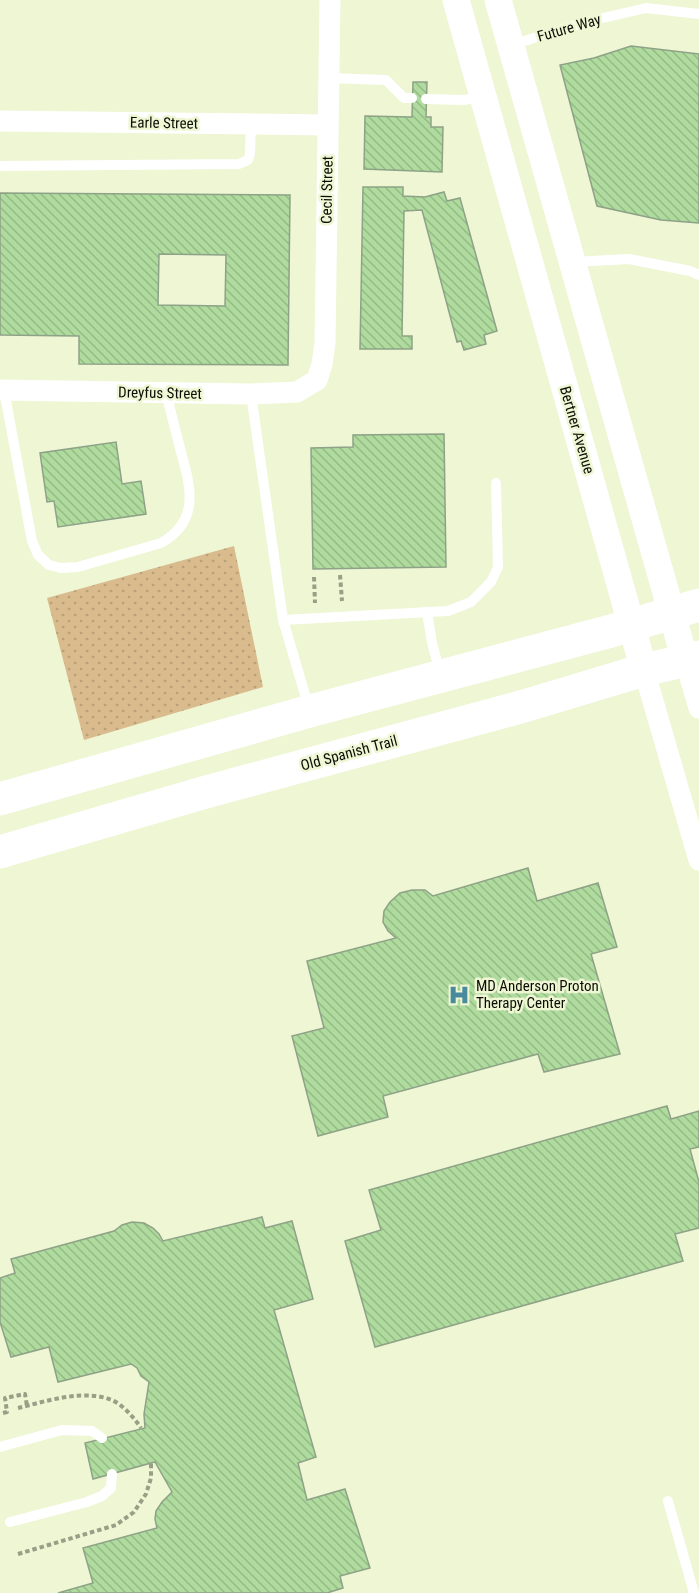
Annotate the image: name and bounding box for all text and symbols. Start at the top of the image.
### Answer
street label: Future Way [535,10,603,46]
street label: Earle Street [130,113,198,133]
street label: Cecil Street [317,156,337,224]
street label: Dreyfus Street [118,383,202,403]
street label: Bertner Avenue [556,384,598,476]
street label: Old Spanish Trail [299,731,399,775]
place label: MD Anderson Proton Therapy Center [476,977,599,1012]
hospital icon: MD Anderson Proton Therapy Center [447,983,471,1007]

